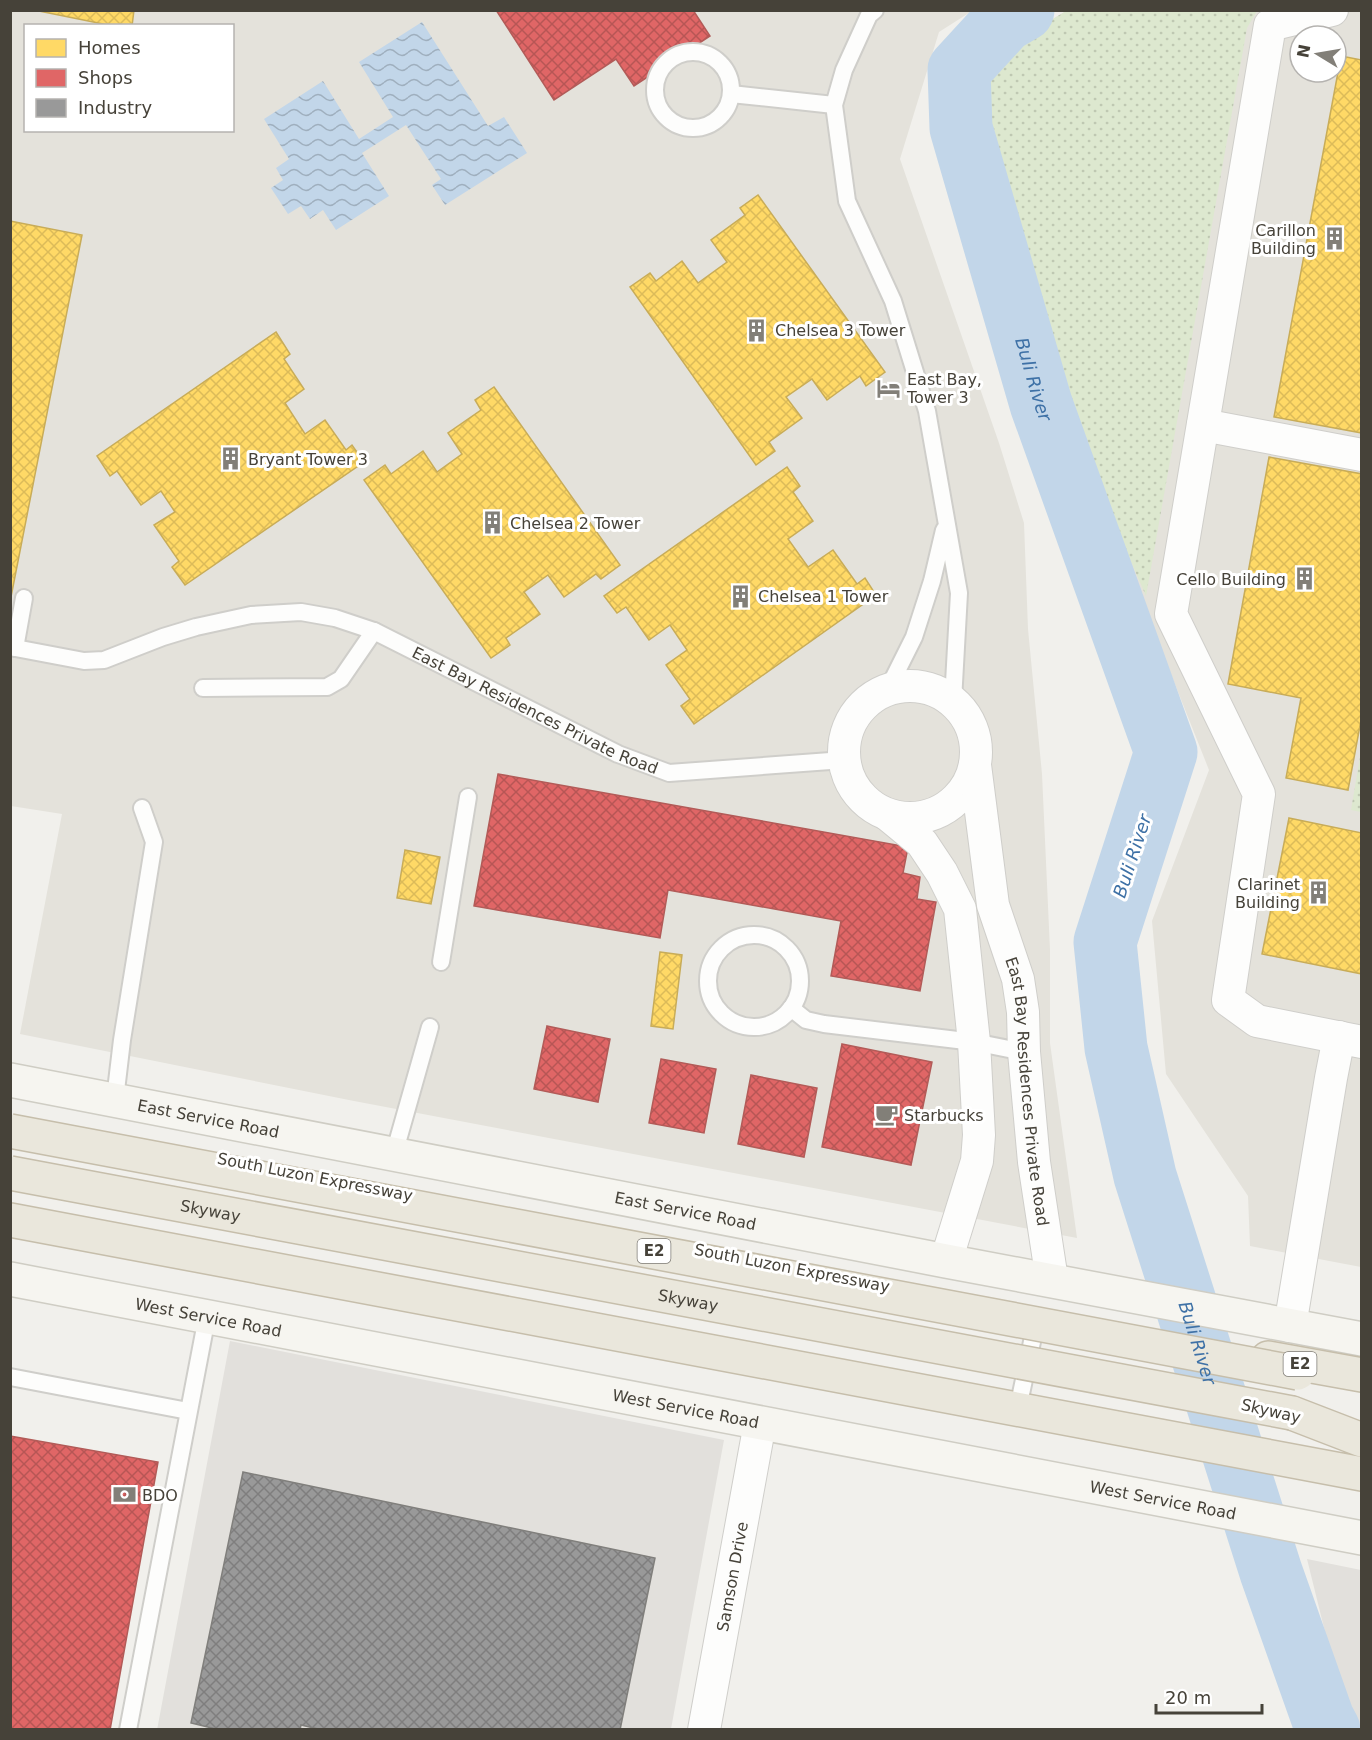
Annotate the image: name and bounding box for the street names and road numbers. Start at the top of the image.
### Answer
street label: East Bay Residences Private Road [409,642,661,778]
street label: East Bay Residences Private Road [1002,954,1053,1227]
street label: East Service Road [136,1095,281,1141]
street label: South Luzon Expressway [216,1149,414,1205]
street label: East Service Road [613,1188,758,1234]
street label: Skyway [179,1196,242,1225]
road number: E2 [638,1239,670,1263]
street label: South Luzon Expressway [693,1240,891,1296]
street label: Skyway [657,1285,720,1315]
street label: West Service Road [134,1294,283,1340]
road number: E2 [1284,1352,1316,1376]
street label: West Service Road [611,1385,761,1432]
street label: Skyway [1239,1395,1303,1427]
street label: West Service Road [1088,1477,1238,1523]
street label: Samson Drive [713,1520,751,1633]

